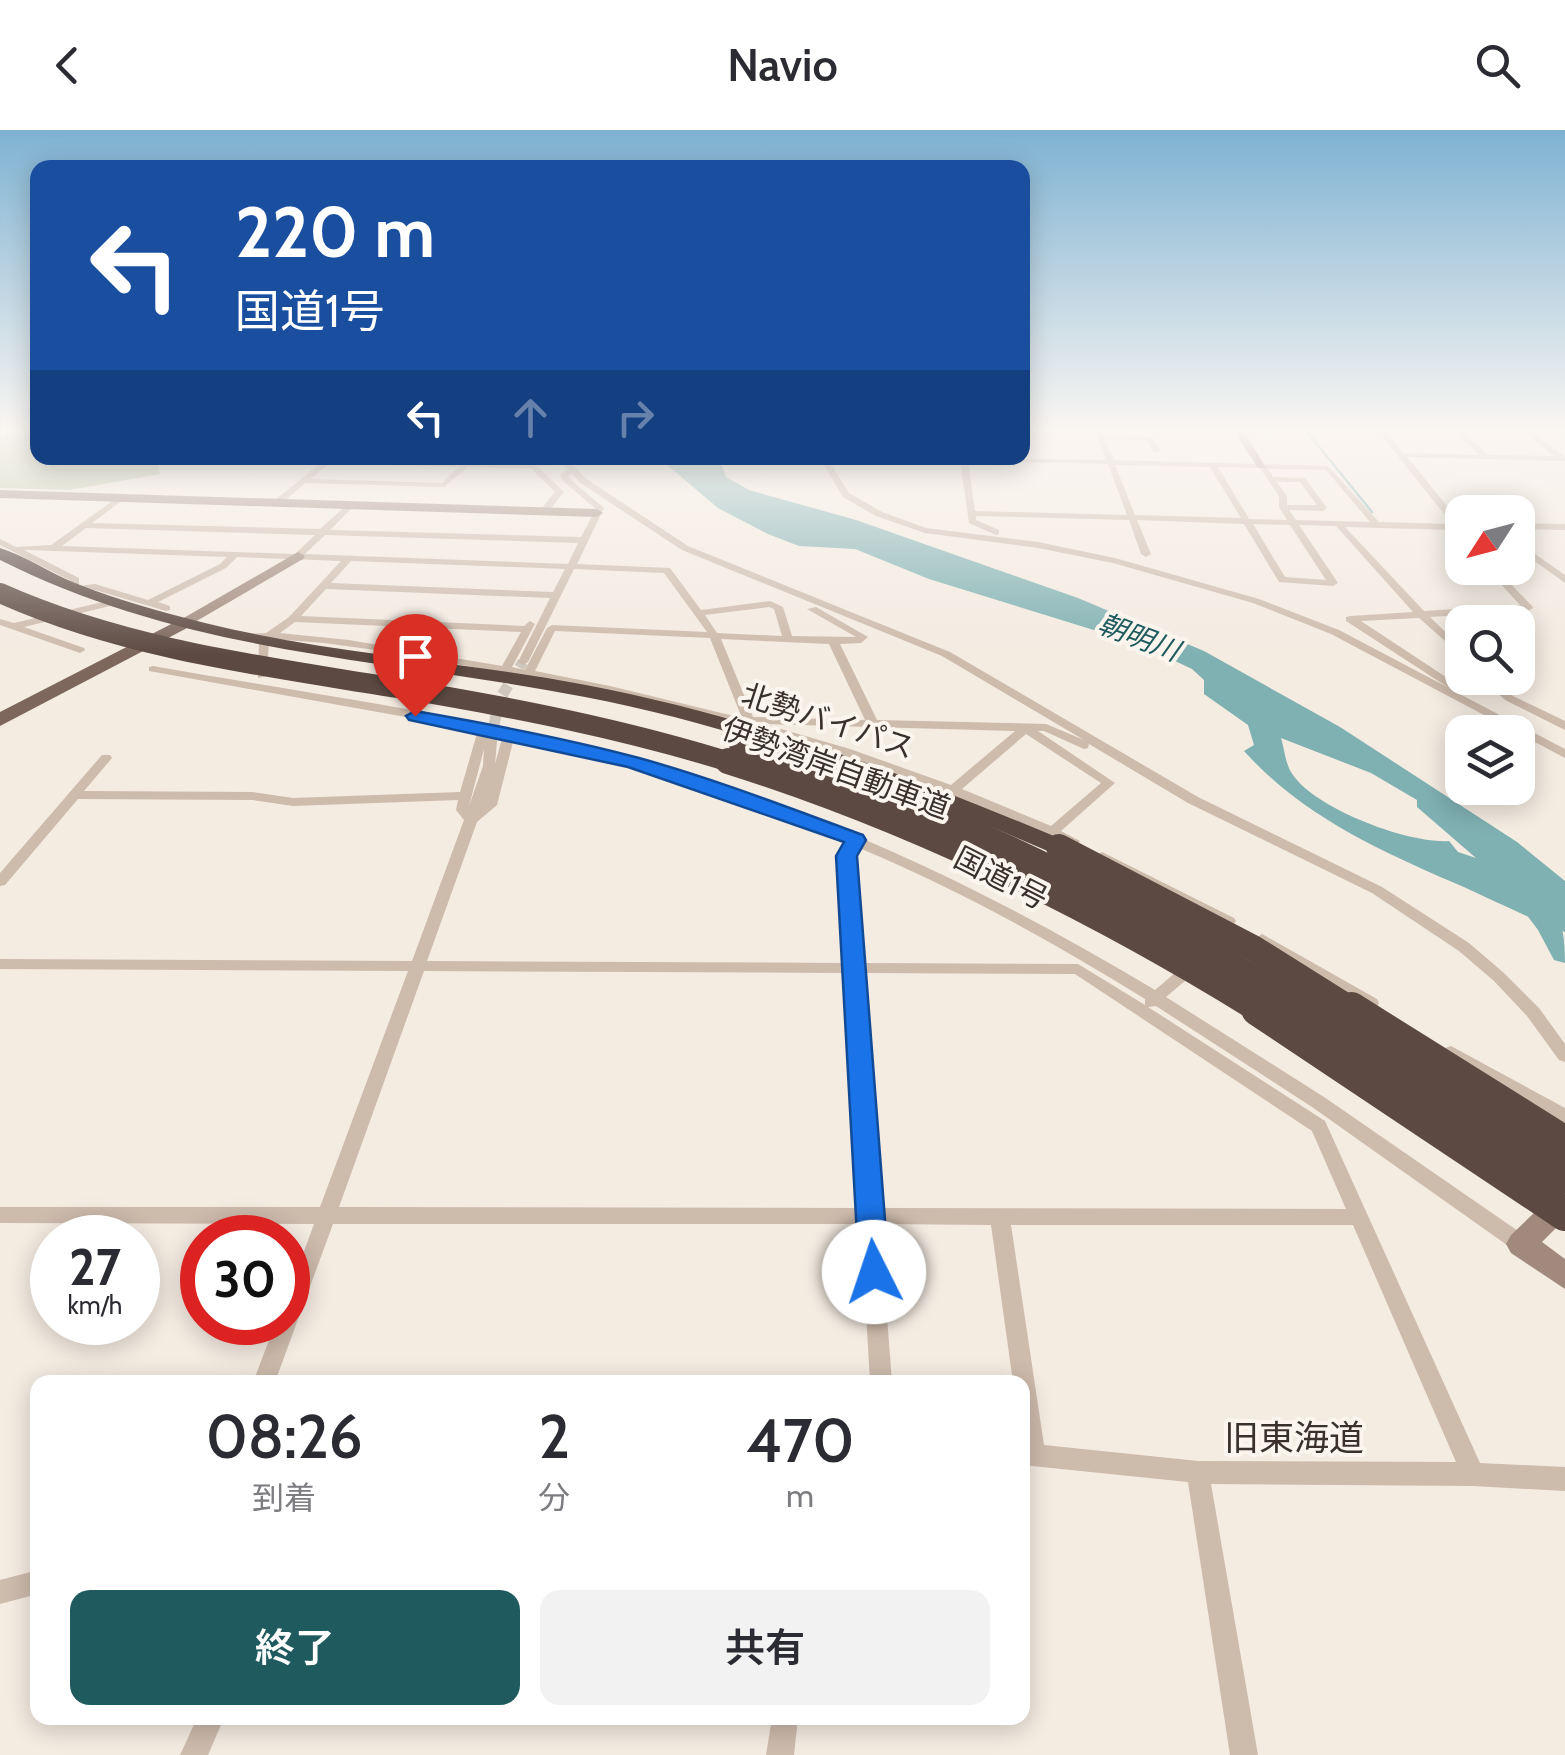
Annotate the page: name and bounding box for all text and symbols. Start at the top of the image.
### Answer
icon: back [40,38,95,93]
text: Navio [727,38,838,92]
icon: search [1470,38,1525,93]
text: 220 m [235,189,435,275]
icon: left [70,200,200,330]
text: 国道1号 [235,284,385,338]
icon: left [398,390,453,445]
icon: ahead [503,390,558,445]
icon: right [608,390,663,445]
north arrow [1445,495,1535,585]
map controls [1445,495,1535,805]
button: search [1445,605,1535,695]
water label: 朝明川 [1094,606,1187,669]
pin [373,614,458,717]
icon: arrive [388,629,443,684]
street label: 北勢バイパス [737,676,919,766]
street label: 伊勢湾岸自動車道 [717,710,955,826]
button: layers [1445,715,1535,805]
street label: 国道1号 [948,839,1054,917]
speed limit sign: 30 [180,1215,310,1345]
position arrow [822,1220,926,1324]
text: 27 [69,1237,121,1298]
text: km/h [68,1290,122,1320]
text: 08:26 [206,1400,363,1473]
text: 2 [538,1400,570,1473]
text: 470 [746,1404,854,1477]
street label: 旧東海道 [1224,1416,1364,1459]
text: m [786,1476,814,1515]
text: 到着 [252,1478,316,1517]
text: 分 [538,1478,570,1517]
button: 終了 [70,1590,520,1705]
button: 共有 [540,1590,990,1705]

